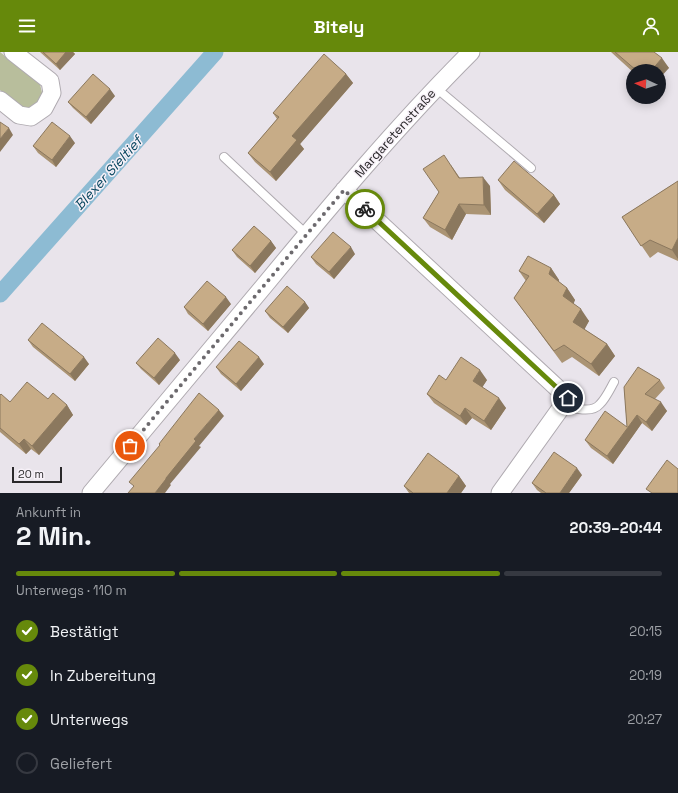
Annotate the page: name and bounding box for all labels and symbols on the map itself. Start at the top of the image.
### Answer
north arrow [626,64,666,104]
street label: Margaretenstraße [351,85,439,181]
water label: Blexer Sieltief [70,131,147,214]
courier [345,189,385,229]
pin [551,381,585,415]
pin [113,429,147,463]
scale bar [12,465,62,484]

